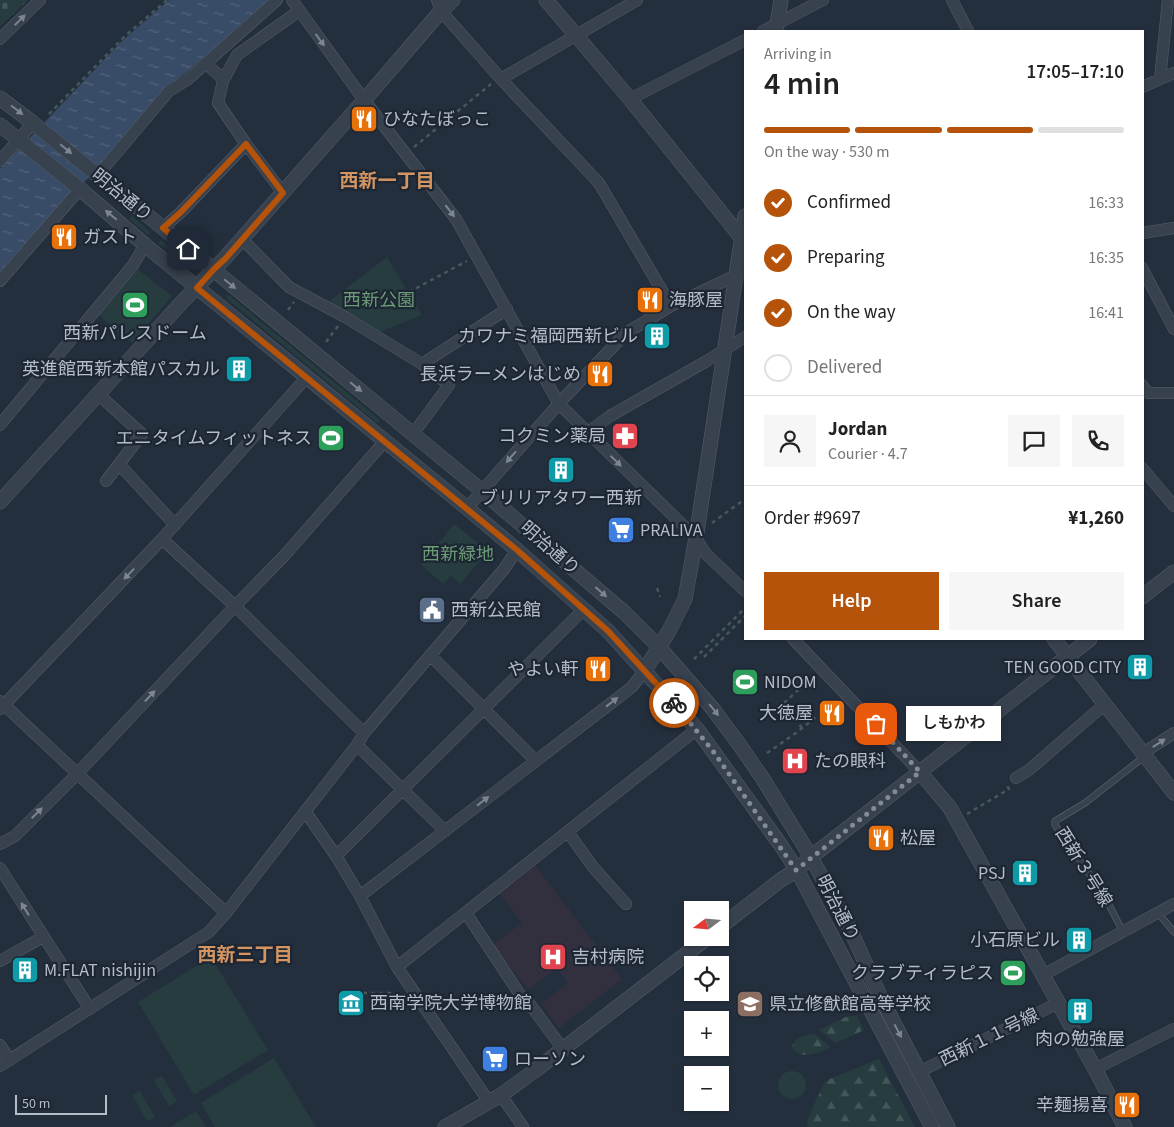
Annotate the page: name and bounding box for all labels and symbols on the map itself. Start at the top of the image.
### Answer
one-way arrow [14,14,26,26]
one-way arrow [315,33,325,47]
restaurant icon: ひなたぼっこ [349,104,379,134]
one-way arrow [10,105,23,116]
place label: ひなたぼっこ [383,107,491,132]
one-way arrow [59,144,72,155]
street label: 明治通り [86,163,158,228]
district label: 西新一丁目 [339,168,435,195]
one-way arrow [445,204,455,218]
one-way arrow [104,210,117,221]
restaurant icon: ガスト [49,222,79,252]
place label: ガスト [83,225,137,250]
pin [167,228,209,270]
one-way arrow [223,279,236,290]
restaurant icon: 海豚屋 [635,285,665,315]
park label: 西新公園 [343,288,415,313]
place label: 海豚屋 [669,288,723,313]
sports icon: 西新パレスドーム [120,290,150,320]
place label: 西新パレスドーム [63,321,207,346]
building icon: カワナミ福岡西新ビル [642,321,672,351]
place label: カワナミ福岡西新ビル [458,324,638,349]
building icon: 英進館西新本館パスカル [224,354,254,384]
place label: 英進館西新本館パスカル [22,357,220,382]
restaurant icon: 長浜ラーメンはじめ [585,359,615,389]
place label: 長浜ラーメンはじめ [420,362,581,387]
one-way arrow [349,382,362,393]
pharmacy icon: コクミン薬局 [610,421,640,451]
sports icon: エニタイムフィットネス [316,423,346,453]
place label: コクミン薬局 [498,424,606,449]
place label: エニタイムフィットネス [116,426,312,451]
one-way arrow [506,451,517,464]
building icon: ブリリアタワー西新 [546,455,576,485]
one-way arrow [610,455,622,467]
place label: ブリリアタワー西新 [480,486,642,511]
street label: 明治通り [514,515,585,581]
supermarket icon: PRALIVA [606,515,636,545]
place label: PRALIVA [640,518,703,543]
park label: 西新緑地 [422,542,494,567]
one-way arrow [123,568,135,580]
one-way arrow [595,587,608,598]
public building icon: 西新公民館 [417,595,447,625]
place label: 西新公民館 [451,598,541,623]
building icon: TEN GOOD CITY [1125,652,1155,682]
restaurant icon: やよい軒 [583,654,613,684]
place label: TEN GOOD CITY [1004,655,1121,680]
place label: やよい軒 [507,657,579,682]
sports icon: NIDOM [730,667,760,697]
place label: NIDOM [764,670,817,695]
courier [649,678,699,728]
one-way arrow [144,691,156,703]
one-way arrow [605,697,618,708]
restaurant icon: 大徳屋 [817,698,847,728]
place label: 大徳屋 [759,701,813,726]
one-way arrow [708,703,719,716]
pin [855,703,897,745]
callout: しもかわ [906,706,1001,742]
one-way arrow [1152,738,1165,748]
hospital icon: たの眼科 [780,746,810,776]
place label: たの眼科 [814,749,886,774]
one-way arrow [477,796,490,807]
one-way arrow [31,807,43,819]
street label: 西新３号線 [1049,822,1118,912]
restaurant icon: 松屋 [866,823,896,853]
place label: 松屋 [900,826,936,851]
building icon: PSJ [1010,858,1040,888]
place label: PSJ [978,861,1006,886]
street label: 明治通り [810,870,865,946]
north arrow [684,901,729,946]
one-way arrow [21,902,30,915]
building icon: 小石原ビル [1064,925,1094,955]
place label: 小石原ビル [970,928,1060,953]
district label: 西新三丁目 [197,942,293,969]
hospital icon: 吉村病院 [538,942,568,972]
place label: 吉村病院 [572,945,644,970]
building icon: M.FLAT nishijin [10,955,40,985]
place label: M.FLAT nishijin [44,958,156,983]
sports icon: クラブティラピス [998,958,1028,988]
place label: クラブティラピス [851,961,994,986]
museum icon: 西南学院大学博物館 [336,988,366,1018]
school or university icon: 県立修猷館高等学校 [735,989,765,1019]
place label: 西南学院大学博物館 [370,991,532,1016]
place label: 県立修猷館高等学校 [769,992,931,1017]
building icon: 肉の勉強屋 [1065,996,1095,1026]
street label: 西新１１号線 [935,1003,1043,1072]
one-way arrow [894,1024,902,1038]
place label: 肉の勉強屋 [1035,1027,1125,1052]
supermarket icon: ローソン [480,1044,510,1074]
place label: ローソン [514,1047,586,1072]
restaurant icon: 辛麺揚喜 [1112,1090,1142,1120]
scale bar [15,1092,108,1115]
place label: 辛麺揚喜 [1036,1093,1108,1118]

